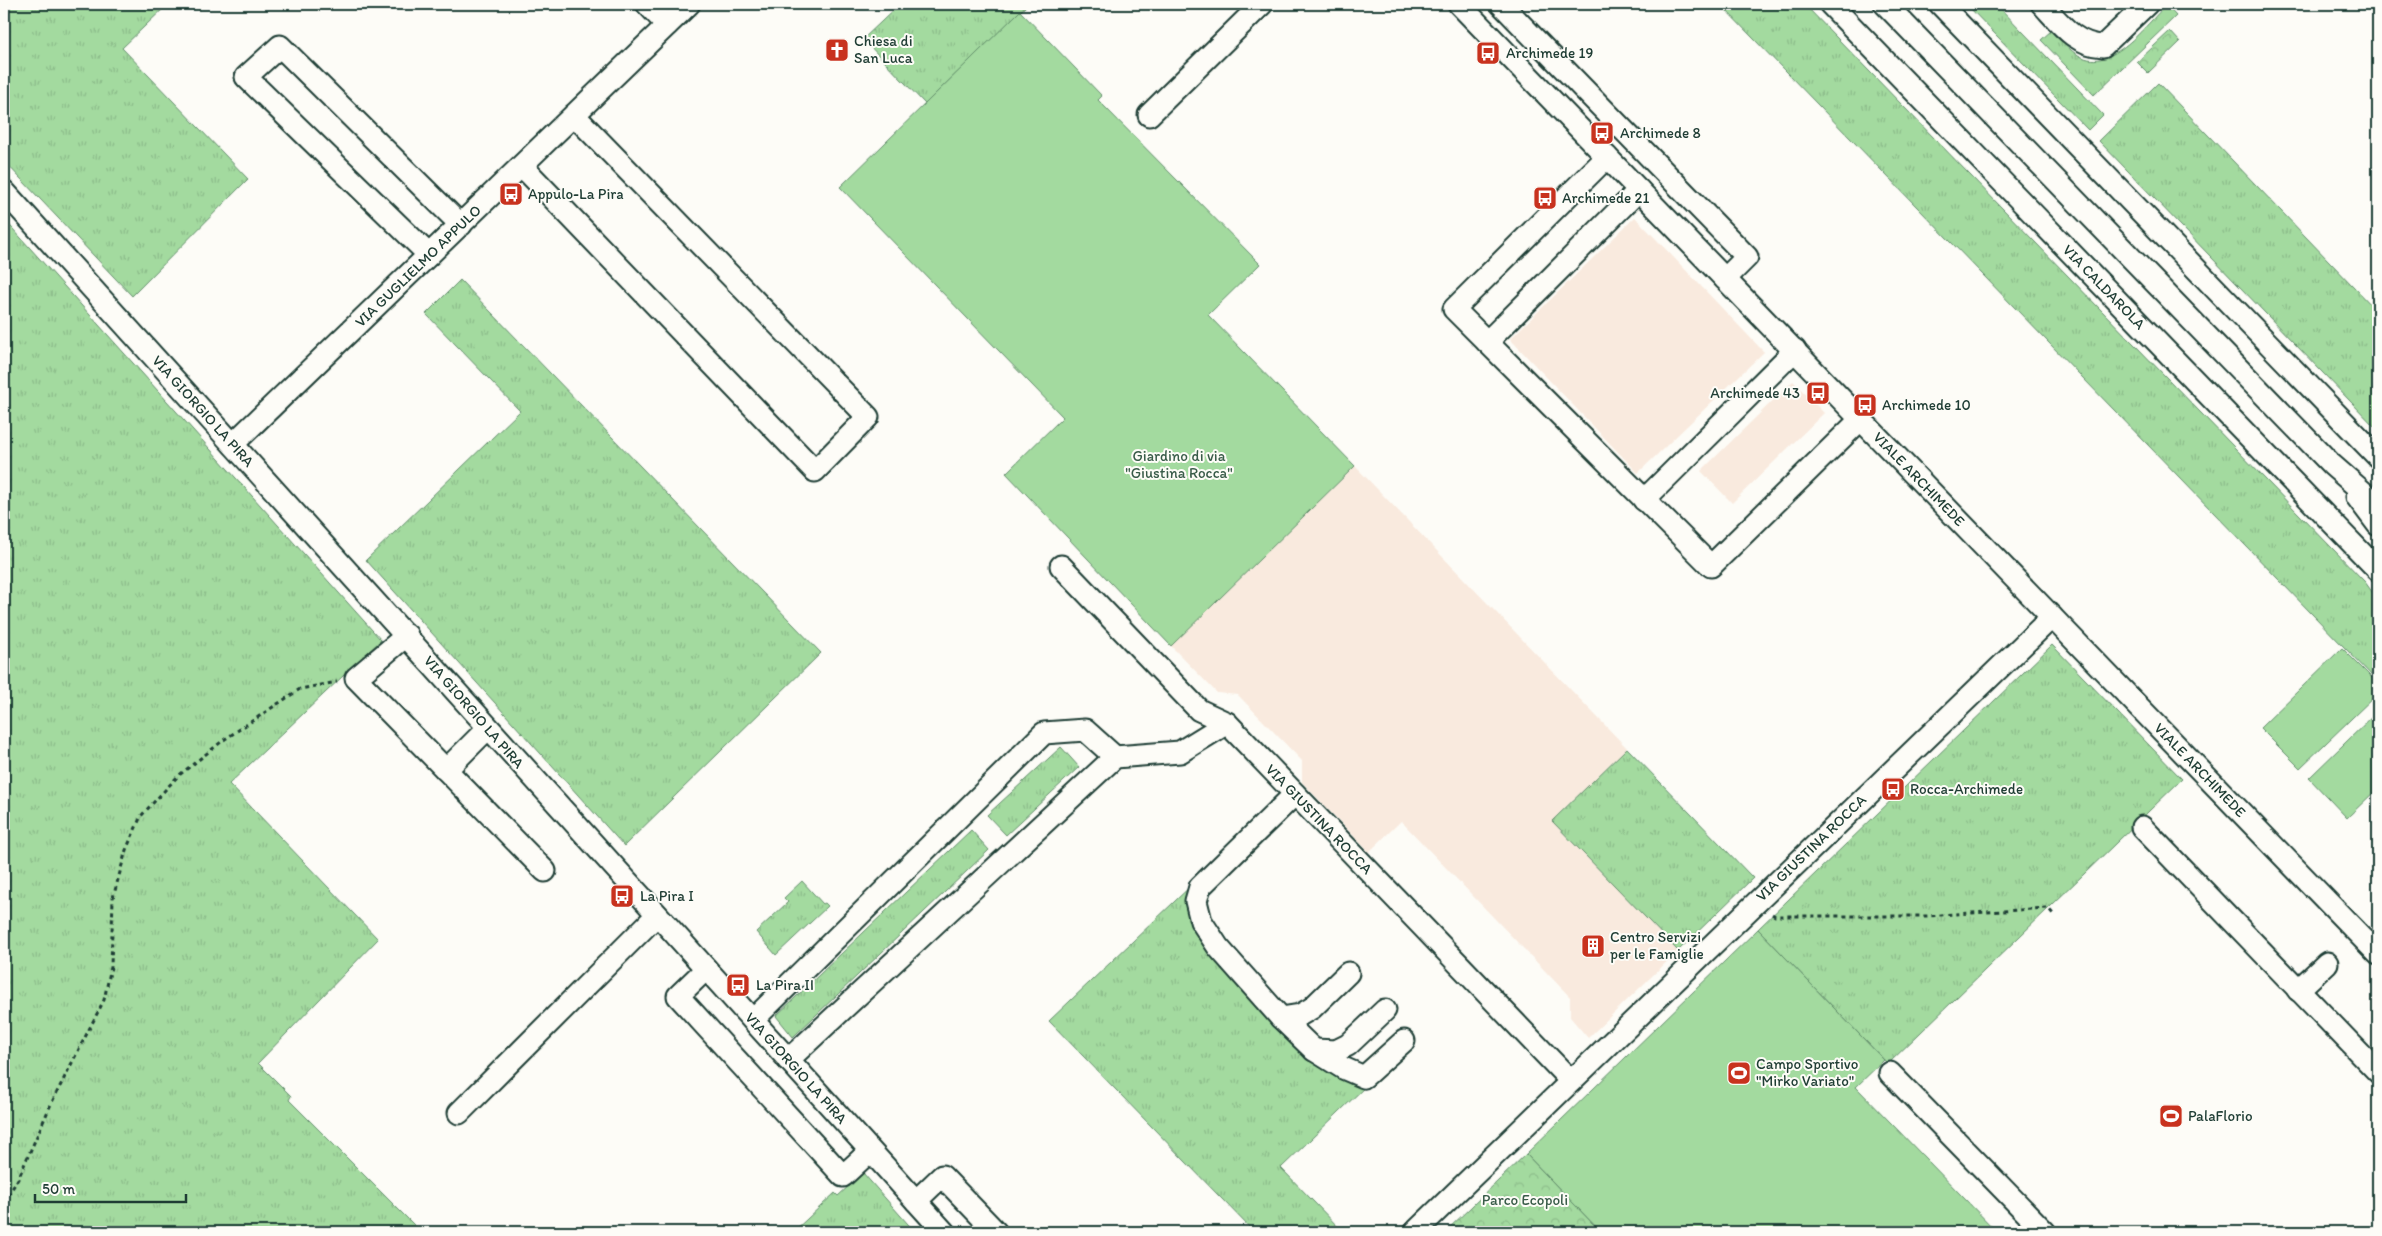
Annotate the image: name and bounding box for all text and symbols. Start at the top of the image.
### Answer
place label: Chiesa di San Luca [854,32,913,67]
church icon: Chiesa di San Luca [824,37,850,63]
bus stop icon: Archimede 19 [1475,40,1501,66]
place label: Archimede 19 [1506,44,1594,62]
bus stop icon: Archimede 8 [1589,120,1615,146]
place label: Archimede 8 [1620,124,1701,142]
bus stop icon: Appulo-La Pira [498,181,524,207]
place label: Appulo-La Pira [528,185,624,203]
bus stop icon: Archimede 21 [1532,185,1558,211]
place label: Archimede 21 [1562,189,1649,207]
street label: VIA GUGLIELMO APPULO [351,201,485,331]
street label: VIA CALDAROLA [2059,241,2149,333]
street label: VIA GIORGIO LA PIRA [148,352,258,471]
bus stop icon: Archimede 43 [1805,380,1831,406]
place label: Archimede 43 [1710,384,1800,402]
bus stop icon: Archimede 10 [1852,392,1878,418]
place label: Archimede 10 [1882,396,1971,414]
street label: VIALE ARCHIMEDE [1869,428,1969,530]
park label: Giardino di via "Giustina Rocca" [1125,447,1233,482]
street label: VIA GIORGIO LA PIRA [420,652,528,772]
street label: VIALE ARCHIMEDE [2150,719,2250,821]
street label: VIA GIUSTINA ROCCA [1262,760,1377,878]
bus stop icon: Rocca-Archimede [1880,776,1906,802]
place label: Rocca-Archimede [1910,780,2023,798]
street label: VIA GIUSTINA ROCCA [1752,790,1870,905]
bus stop icon: La Pira I [609,883,635,909]
place label: La Pira I [640,887,694,905]
place label: Centro Servizi per le Famiglie [1610,928,1704,963]
building icon: Centro Servizi per le Famiglie [1580,933,1606,959]
bus stop icon: La Pira II [725,972,751,998]
place label: La Pira II [756,976,814,994]
street label: VIA GIORGIO LA PIRA [741,1009,851,1128]
place label: Campo Sportivo "Mirko Variato" [1756,1055,1858,1090]
sports icon: Campo Sportivo "Mirko Variato" [1726,1060,1752,1086]
sports icon: PalaFlorio [2158,1103,2184,1129]
place label: PalaFlorio [2188,1107,2253,1125]
scale bar [35,1171,186,1203]
text: 50 m [42,1180,75,1198]
park label: Parco Ecopoli [1482,1191,1568,1209]

